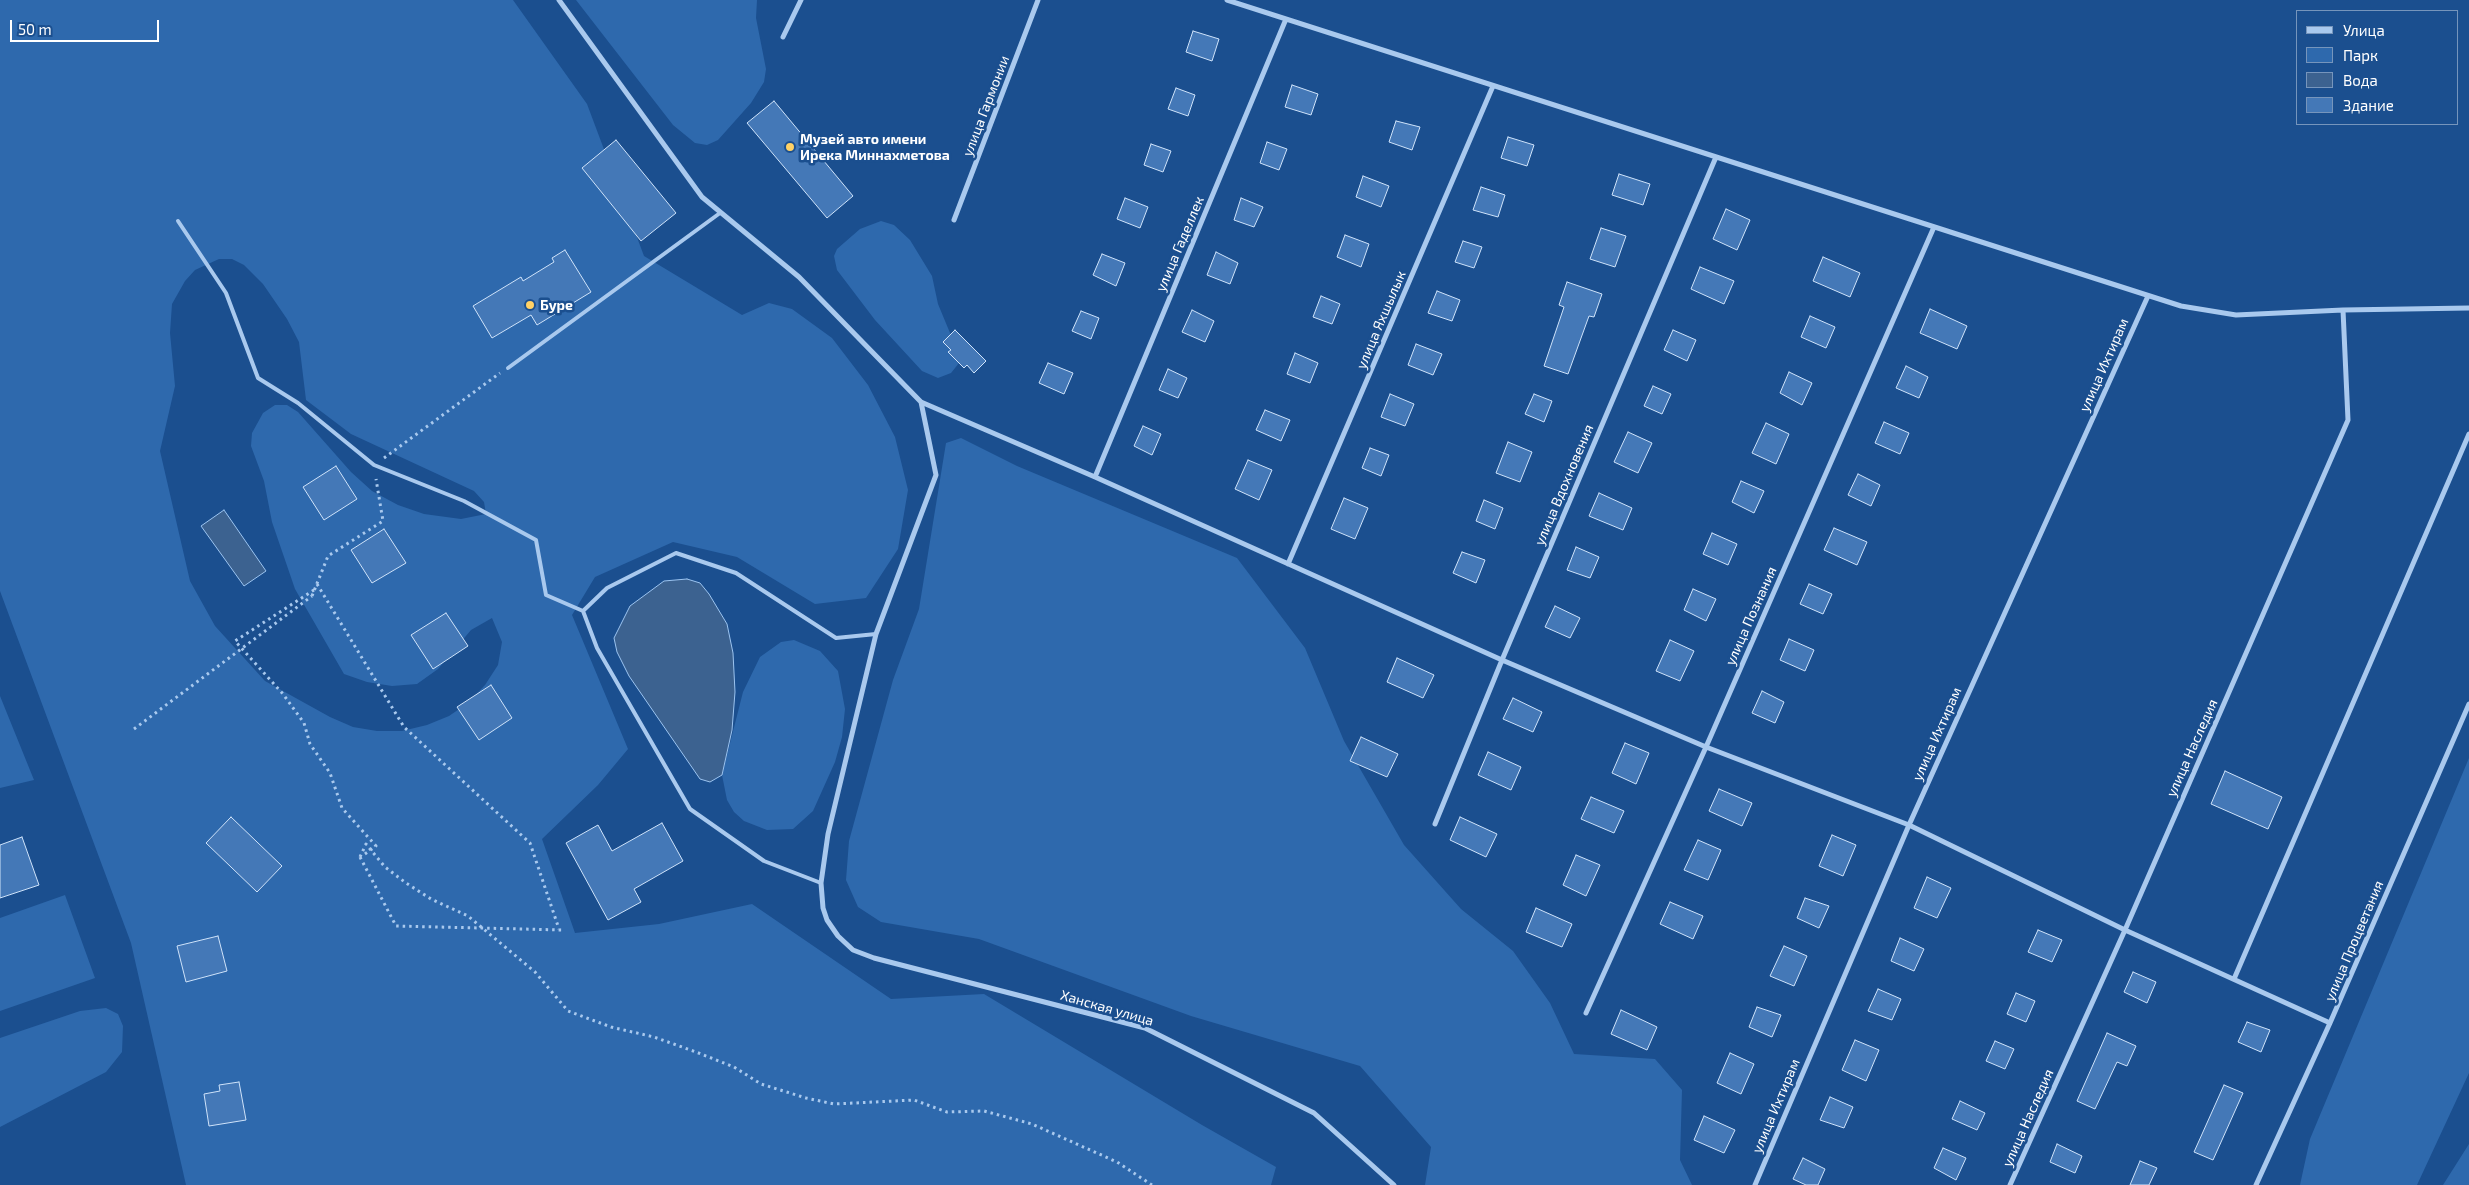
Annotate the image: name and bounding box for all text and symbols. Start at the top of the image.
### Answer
scale bar [12,10,161,42]
legend [2296,10,2459,125]
text: 50 m [18,20,52,38]
text: Улица [2343,21,2385,39]
text: Парк [2343,46,2378,64]
street label: улица Гармонии [959,53,1013,159]
text: Вода [2343,71,2378,89]
text: Здание [2343,96,2394,114]
place label: Музей авто имени Ирека Миннахметова [800,131,950,164]
marker: Музей авто имени Ирека Миннахметова [784,141,796,153]
street label: улица Гаделлек [1152,194,1208,294]
street label: улица Яхшылык [1353,268,1409,372]
place label: Буре [540,297,573,313]
marker: Буре [524,299,536,311]
street label: улица Ихтирам [2076,316,2132,414]
street label: улица Вдохновения [1531,422,1597,548]
street label: улица Познания [1722,564,1780,668]
street label: улица Ихтирам [1909,685,1965,783]
street label: улица Наследия [2163,696,2221,800]
street label: улица Процветания [2321,878,2387,1004]
street label: Ханская улица [1058,987,1156,1029]
street label: улица Ихтирам [1749,1056,1803,1156]
street label: улица Наследия [1999,1066,2057,1170]

